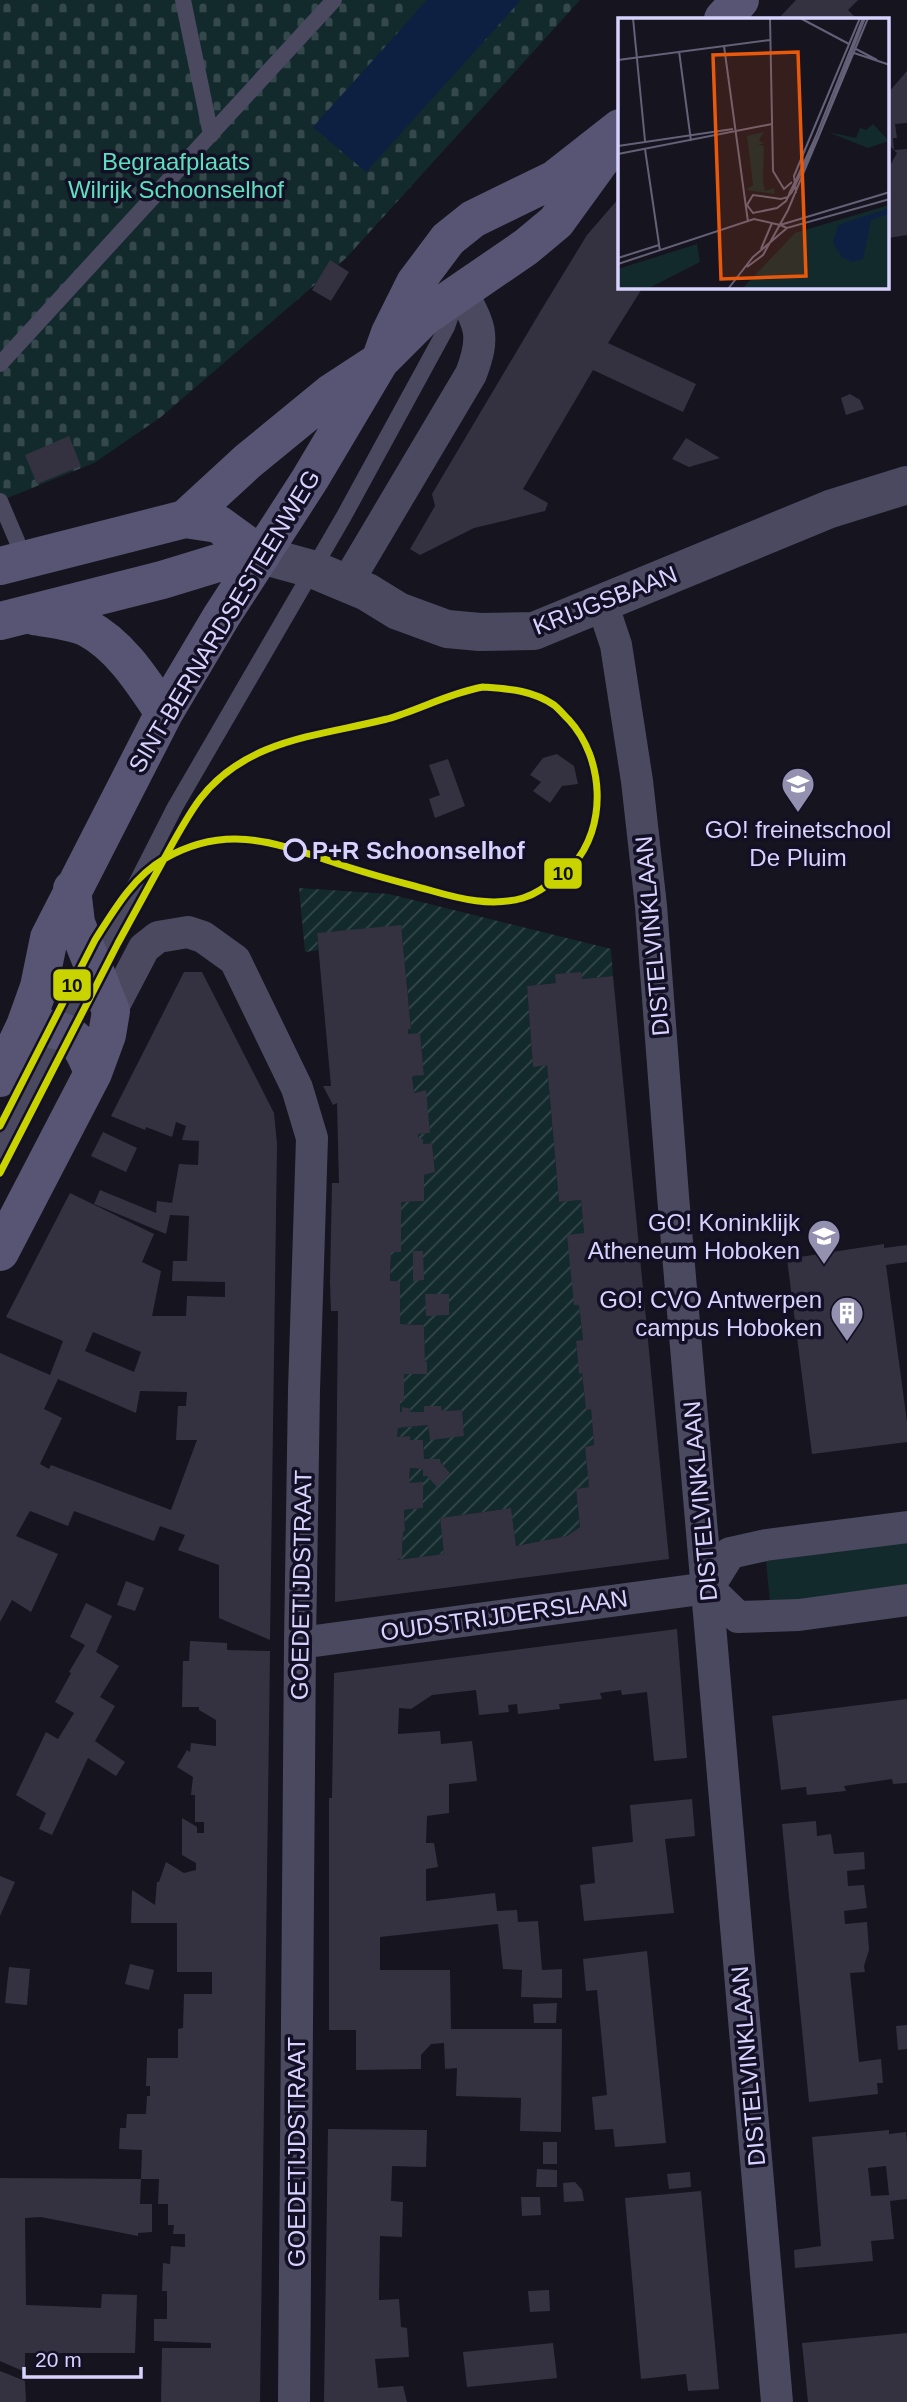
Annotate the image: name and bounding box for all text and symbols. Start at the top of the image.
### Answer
inset map [618,18,890,289]
park label: Begraafplaats Wilrijk Schoonselhof [68,148,284,203]
street label: SINT-BERNARDSESTEENWEG [123,465,325,777]
street label: KRIJGSBAAN [529,560,681,640]
school or university icon: GO! freinetschool De Pluim [779,765,817,814]
place label: GO! freinetschool De Pluim [705,816,891,871]
street label: DISTELVINKLAAN [630,835,674,1037]
place label: P+R Schoonselhof [312,837,526,864]
marker: P+R Schoonselhof [284,839,306,861]
line badge: 10 [543,857,583,890]
text: 10 [552,863,574,884]
line badge: 10 [52,968,92,1002]
text: 10 [61,975,83,996]
place label: GO! Koninklijk Atheneum Hoboken [588,1209,801,1264]
school or university icon: GO! Koninklijk Atheneum Hoboken [805,1217,843,1266]
place label: GO! CVO Antwerpen campus Hoboken [599,1286,822,1341]
building icon: GO! CVO Antwerpen campus Hoboken [828,1294,866,1343]
street label: DISTELVINKLAAN [678,1400,722,1602]
street label: GOEDETIJDSTRAAT [285,1469,317,1700]
street label: OUDSTRIJDERSLAAN [379,1584,629,1646]
street label: DISTELVINKLAAN [726,1965,770,2167]
street label: GOEDETIJDSTRAAT [283,2037,310,2267]
scale bar [24,2336,142,2380]
text: 20 m [35,2348,82,2371]

